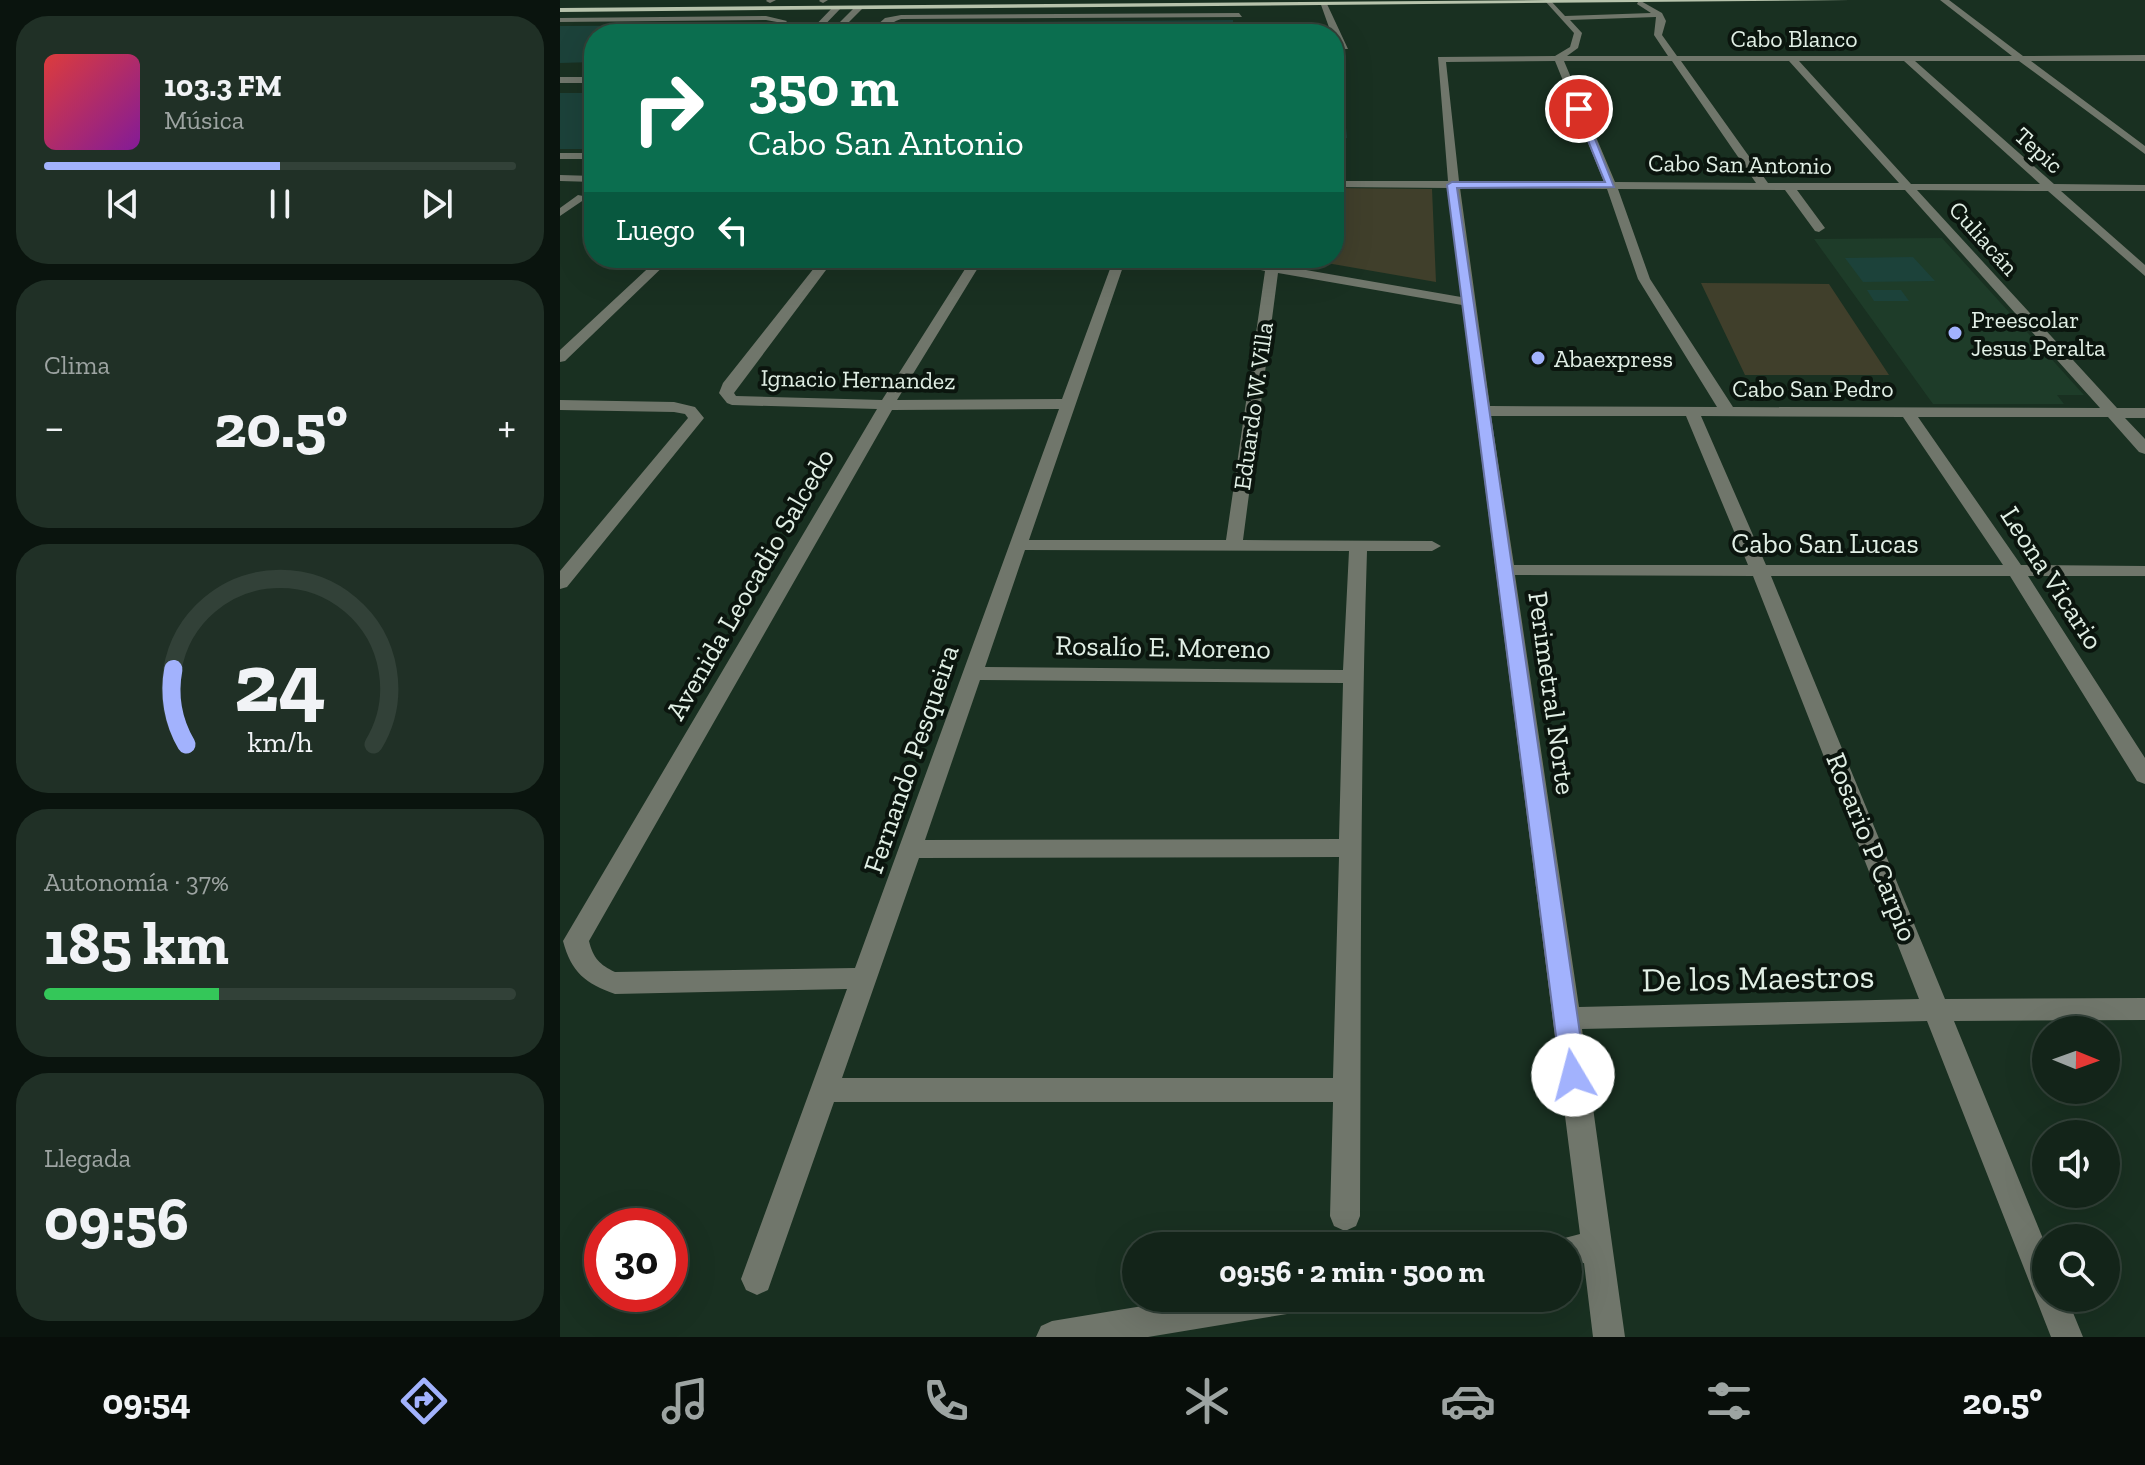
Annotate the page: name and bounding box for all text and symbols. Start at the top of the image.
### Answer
street label: Cabo Blanco [1730,24,1858,53]
text: 350 m [748,53,899,120]
icon: right [616,56,720,160]
text: 103.3 FM [164,68,282,104]
pin [1545,75,1613,143]
icon: arrive [1557,87,1601,131]
text: Música [164,104,244,136]
text: Cabo San Antonio [748,121,1024,164]
street label: Tepic [2009,121,2069,179]
street label: Cabo San Antonio [1648,148,1832,180]
icon: previous [101,182,145,226]
icon: pause [258,182,302,226]
icon: next [415,182,459,226]
street label: Culiacán [1943,195,2025,281]
icon: left [711,208,755,252]
text: Luego [616,212,695,248]
place label: Preescolar Jesus Peralta [1971,305,2106,362]
street label: Eduardo W. Villa [1227,320,1279,492]
marker: Preescolar Jesus Peralta [1946,324,1964,342]
place label: Abaexpress [1554,344,1673,373]
text: Clima [44,349,110,381]
marker: Abaexpress [1529,349,1547,367]
street label: Ignacio Hernandez [760,363,956,395]
street label: Cabo San Pedro [1732,374,1894,403]
text: 20.5° [214,390,348,462]
text: − [44,400,65,453]
text: + [497,400,516,453]
street label: Avenida Leocadio Salcedo [659,442,841,726]
street label: Leona Vicario [1994,500,2110,656]
street label: Cabo San Lucas [1731,527,1919,560]
street label: Perimetral Norte [1521,589,1583,797]
street label: Rosalío E. Moreno [1055,629,1271,665]
text: 24 [234,631,326,731]
street label: Fernando Pesqueira [856,640,966,878]
text: km/h [247,725,313,759]
street label: Rosario P Carpio [1819,748,1925,946]
text: Autonomía · 37% [44,866,229,898]
text: 185 km [44,907,229,979]
street label: De los Maestros [1641,955,1875,1001]
north arrow [2032,1016,2120,1104]
map controls [2032,1016,2120,1312]
position arrow [1531,1033,1615,1117]
button: sound [2032,1120,2120,1208]
text: Llegada [44,1142,131,1174]
text: 09:56 [44,1183,189,1255]
speed limit sign: 30 [584,1208,688,1312]
button: search [2032,1224,2120,1312]
text: 09:56 · 2 min · 500 m [1219,1254,1485,1290]
icon: directions [396,1373,452,1429]
icon: music [657,1373,713,1429]
icon: phone [918,1373,974,1429]
icon: climate [1179,1373,1235,1429]
icon: car [1440,1373,1496,1429]
icon: filters [1701,1373,1757,1429]
text: 09:54 [103,1380,191,1423]
text: 20.5° [1962,1380,2042,1423]

